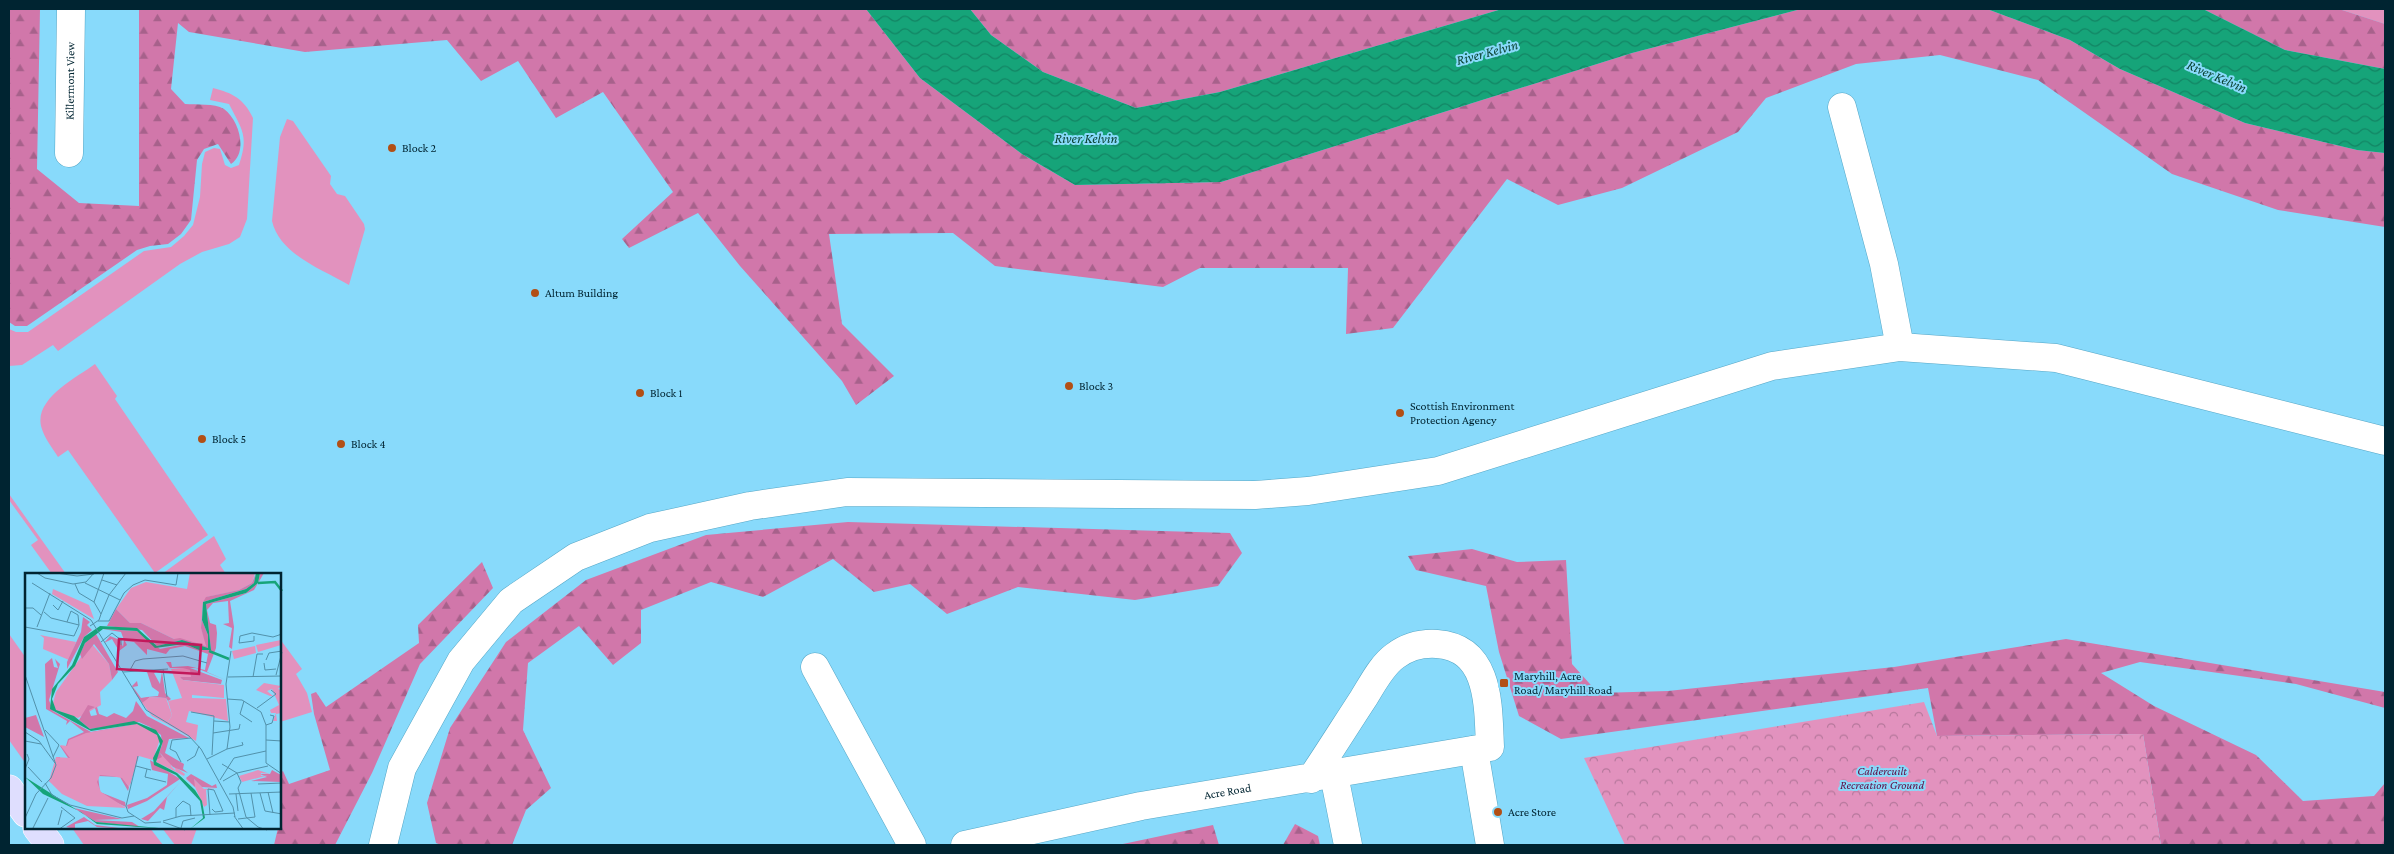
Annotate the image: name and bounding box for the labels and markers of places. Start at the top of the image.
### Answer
place label: Block 2 [402,141,437,155]
marker: Block 2 [386,142,398,154]
place label: Altum Building [545,286,618,300]
marker: Altum Building [529,287,541,299]
place label: Block 3 [1079,379,1114,393]
marker: Block 3 [1063,380,1075,392]
place label: Block 1 [650,386,683,400]
marker: Block 1 [634,387,646,399]
place label: Scottish Environment Protection Agency [1410,399,1515,427]
marker: Scottish Environment Protection Agency [1394,407,1406,419]
place label: Block 5 [212,432,246,446]
marker: Block 5 [196,433,208,445]
place label: Block 4 [351,437,386,451]
marker: Block 4 [335,438,347,450]
place label: Maryhill, Acre Road/ Maryhill Road [1514,669,1613,697]
marker: Maryhill, Acre Road/ Maryhill Road [1498,677,1510,689]
place label: Acre Store [1508,805,1556,819]
marker: Acre Store [1492,806,1504,818]

